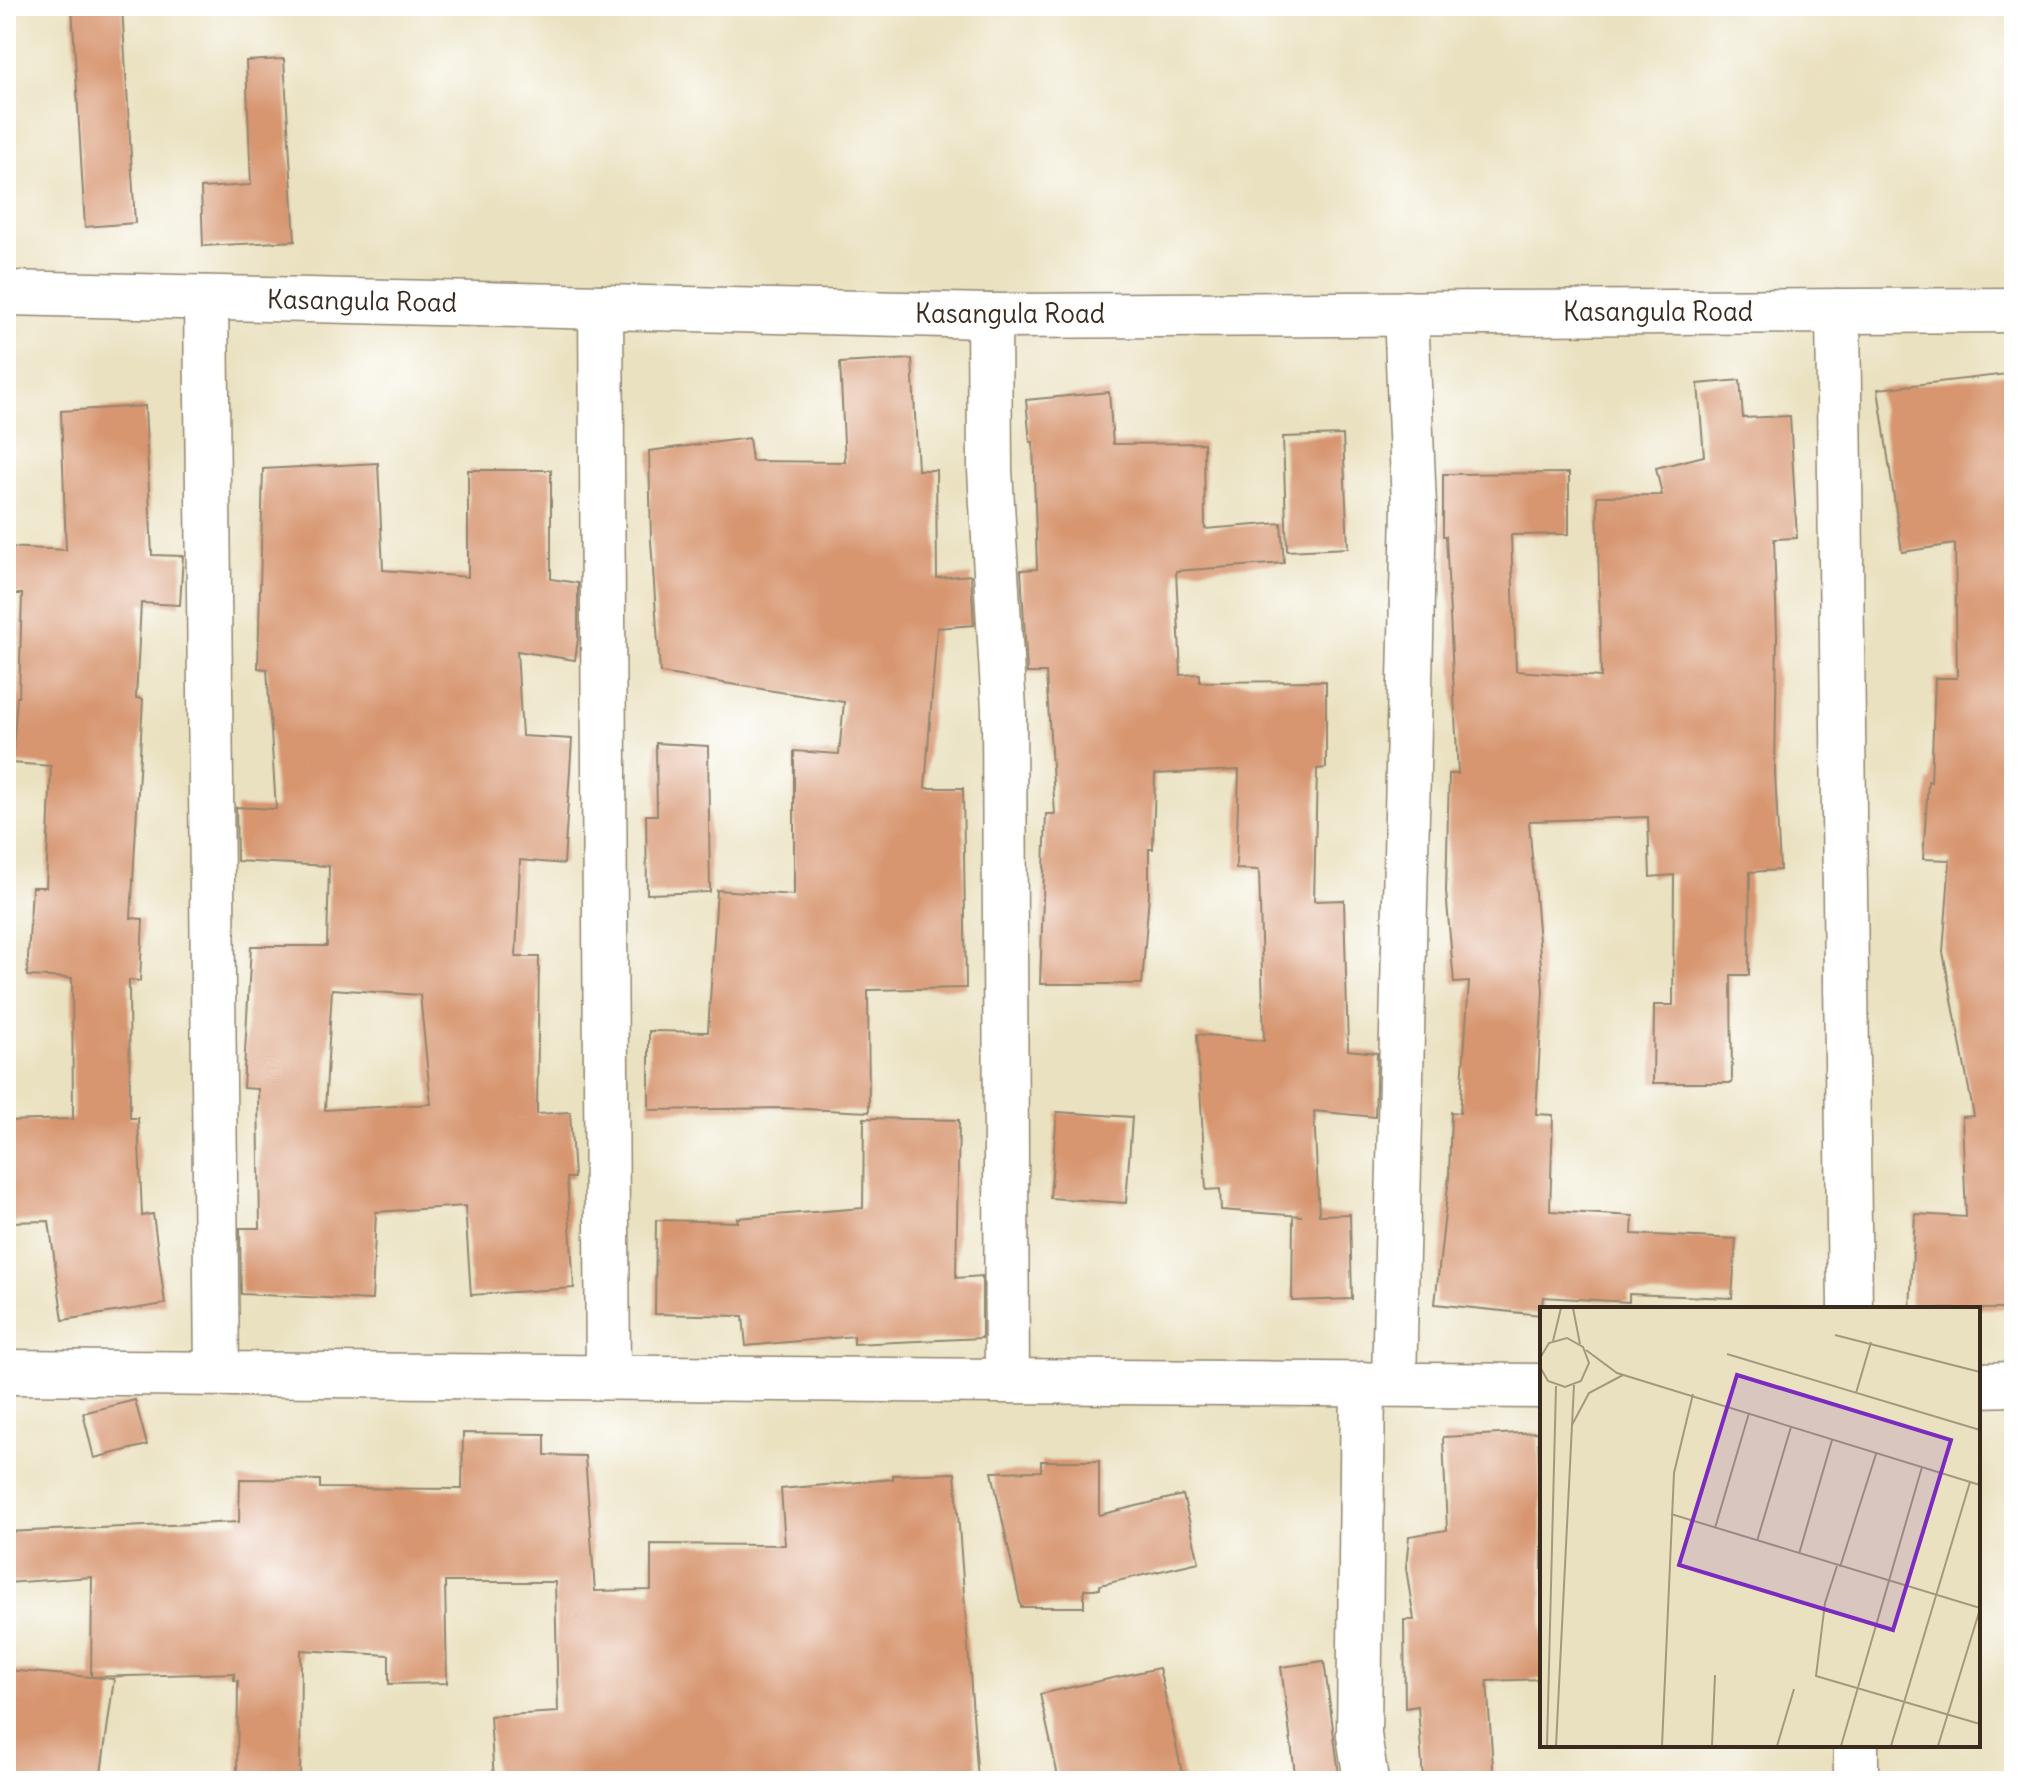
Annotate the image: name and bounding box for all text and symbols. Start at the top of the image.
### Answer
street label: Kasangula Road [267,282,457,319]
street label: Kasangula Road [1563,295,1753,328]
street label: Kasangula Road [915,297,1105,330]
inset map [1540,1307,1980,1747]

